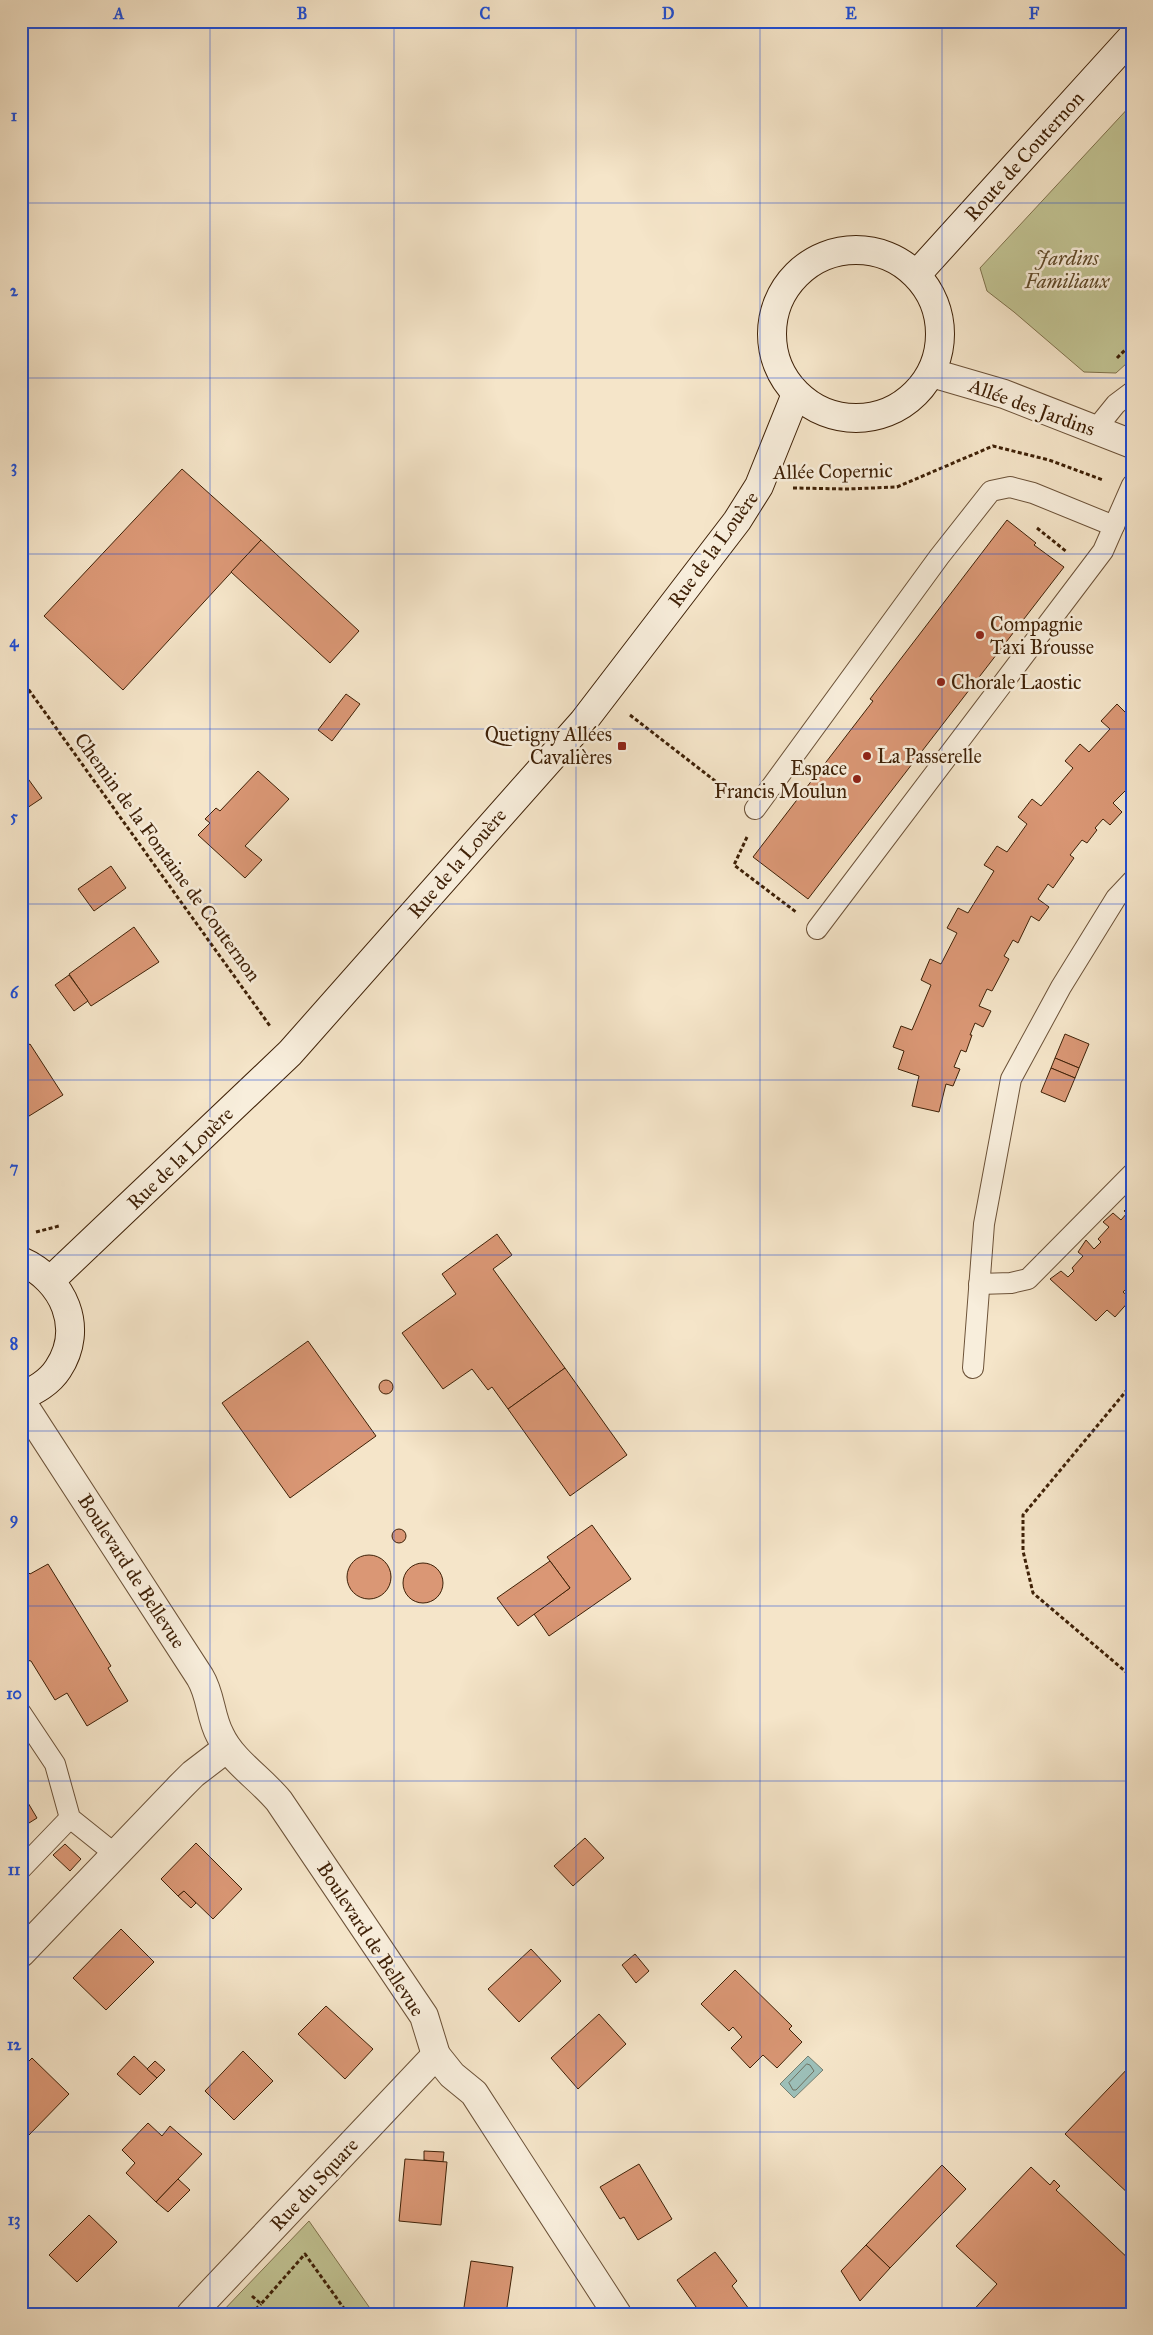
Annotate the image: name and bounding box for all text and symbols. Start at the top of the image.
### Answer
text: A [113,4,125,23]
text: B [297,4,307,23]
text: C [480,4,491,23]
text: D [662,4,675,23]
text: E [845,4,857,23]
text: F [1029,4,1040,23]
street label: Route de Couternon [959,86,1089,226]
text: 1 [11,106,18,125]
park label: Jardins Familiaux [1024,246,1111,293]
text: 2 [10,281,19,300]
street label: Allée des Jardins [964,373,1098,442]
text: 3 [11,457,17,477]
street label: Allée Copernic [772,458,893,484]
street label: Rue de la Louère [663,486,763,612]
place label: Compagnie Taxi Brousse [990,612,1094,659]
marker: Compagnie Taxi Brousse [974,629,986,641]
text: 4 [10,632,20,652]
place label: Chorale Laostic [951,670,1081,694]
marker: Chorale Laostic [935,676,947,688]
place label: Quetigny Allées Cavalières [485,722,612,769]
street label: Chemin de la Fontaine de Couternon [70,728,266,986]
marker: Quetigny Allées Cavalières [616,740,628,752]
place label: La Passerelle [877,744,982,768]
marker: La Passerelle [861,750,873,762]
place label: Espace Francis Moulun [714,756,847,803]
marker: Espace Francis Moulun [851,773,863,785]
street label: Rue de la Louère [403,803,511,923]
text: 5 [10,807,18,826]
text: 6 [10,983,19,1002]
street label: Rue de la Louère [122,1102,238,1214]
text: 7 [10,1158,19,1177]
text: 8 [10,1334,18,1353]
street label: Boulevard de Bellevue [73,1489,191,1653]
text: 9 [10,1509,18,1529]
text: 10 [6,1684,22,1703]
street label: Boulevard de Bellevue [312,1857,430,2021]
text: 11 [8,1860,21,1879]
text: 12 [7,2035,22,2054]
street label: Rue du Square [265,2133,364,2236]
text: 13 [8,2210,20,2230]

